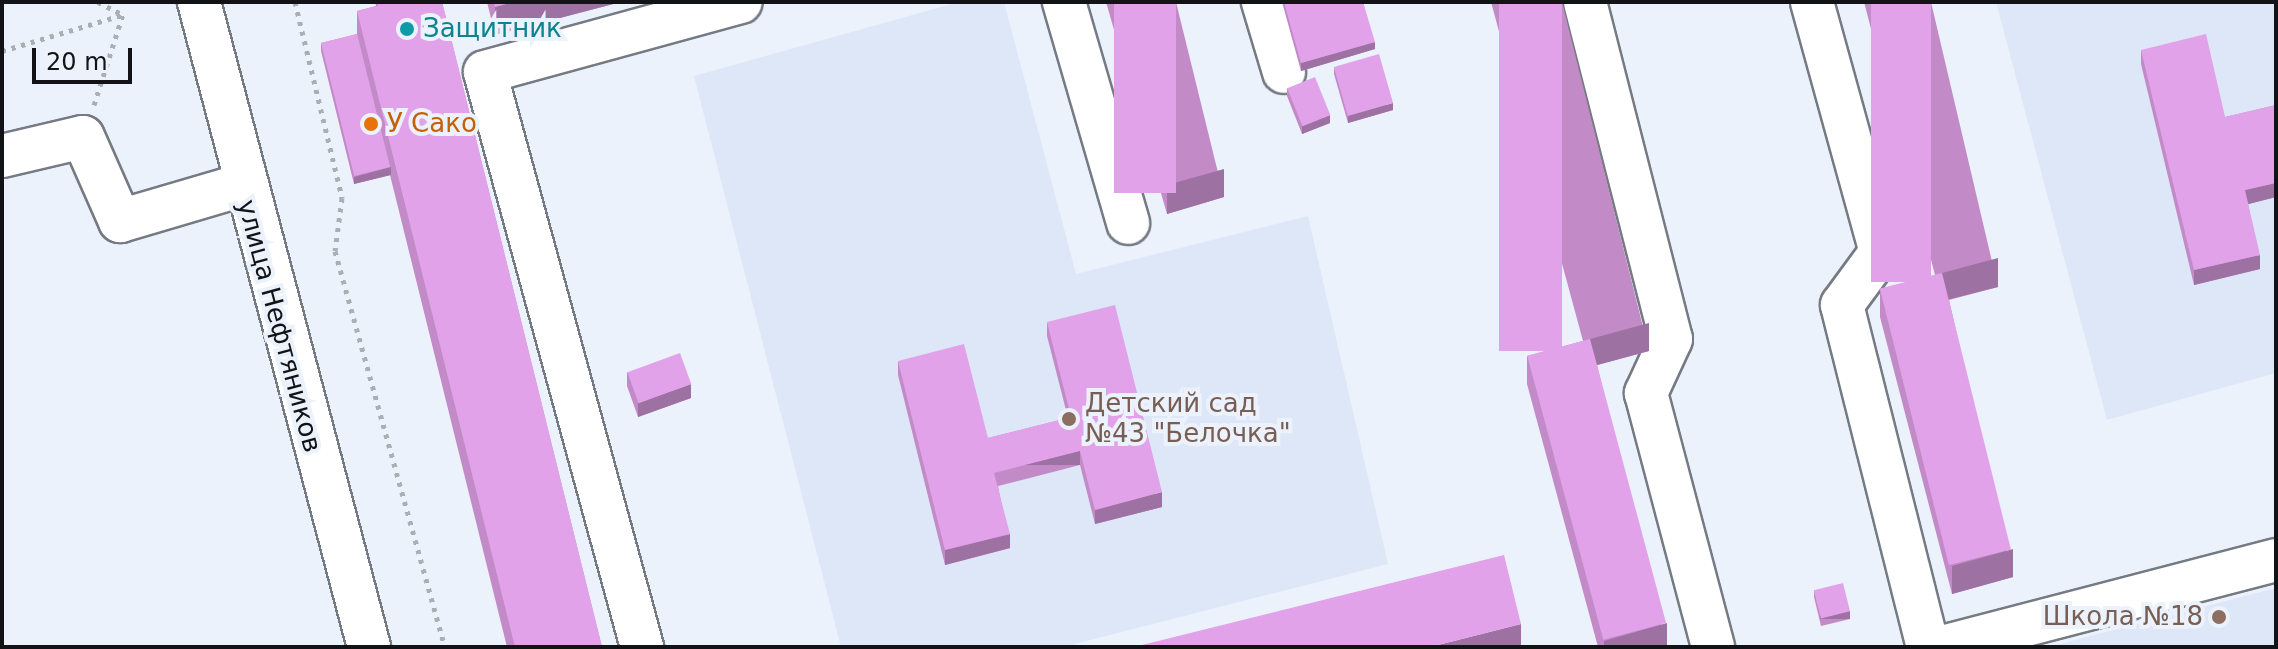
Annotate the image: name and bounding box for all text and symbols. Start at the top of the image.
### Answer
place label: Защитник [423,13,562,45]
marker: Защитник [398,20,416,38]
scale bar [36,32,136,82]
text: 20 m [46,48,108,76]
place label: У Сако [387,108,477,140]
marker: У Сако [362,115,380,133]
street label: улица Нефтяников [230,196,328,456]
place label: Детский сад №43 "Белочка" [1085,388,1291,450]
marker: Детский сад №43 "Белочка" [1060,410,1078,428]
place label: Школа №18 [2043,601,2203,633]
marker: Школа №18 [2210,608,2228,626]

